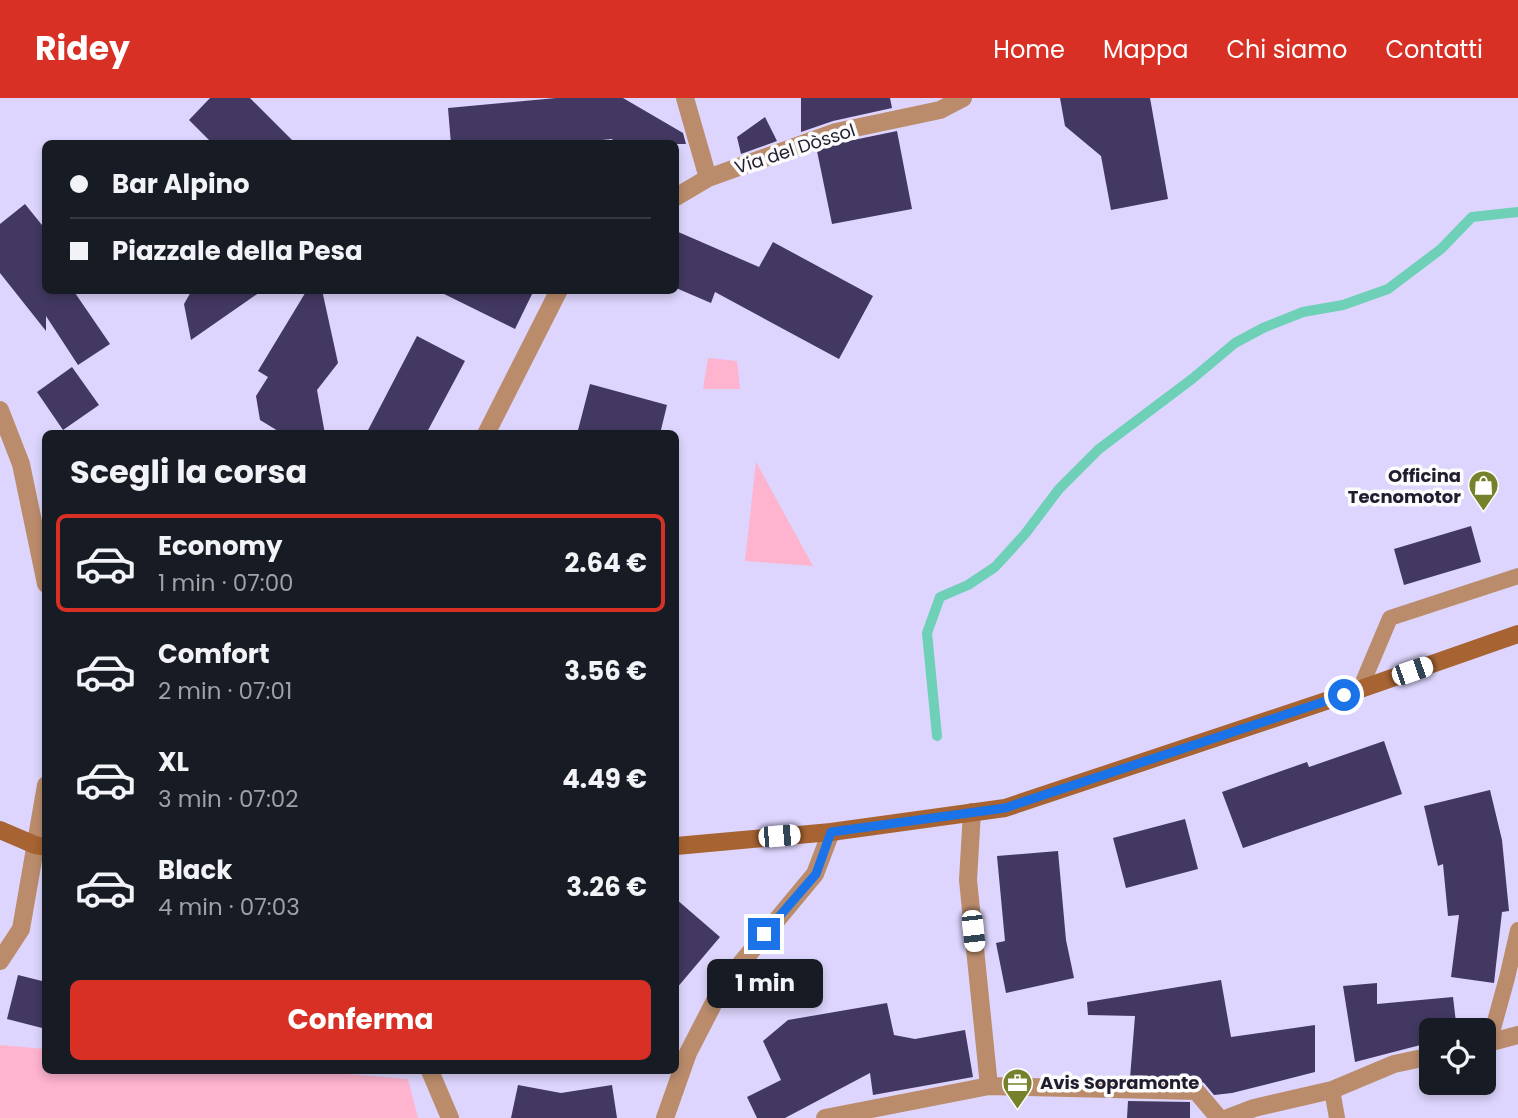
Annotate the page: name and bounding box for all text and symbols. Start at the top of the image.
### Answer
text: Ridey [35,25,130,72]
text: Home [993,33,1065,66]
text: Mappa [1103,33,1188,66]
text: Chi siamo [1226,33,1347,66]
text: Contatti [1385,33,1483,66]
street label: Via del Dòssol [731,117,858,180]
text: Bar Alpino [112,166,250,202]
text: Piazzale della Pesa [112,233,363,269]
text: Scegli la corsa [70,449,307,494]
place label: Officina Tecnomotor [1348,463,1461,509]
shop icon: Officina Tecnomotor [1467,469,1501,513]
text: Economy [158,528,282,564]
icon: car [74,532,137,595]
text: 2.64 € [564,545,647,581]
text: 1 min · 07:00 [158,567,294,599]
text: Comfort [158,636,270,672]
icon: car [74,640,137,703]
text: 3.56 € [564,653,647,689]
car [1389,654,1436,688]
text: 2 min · 07:01 [158,675,292,707]
route start [1328,679,1360,711]
text: XL [158,744,189,780]
icon: car [74,748,137,811]
text: 4.49 € [562,761,647,797]
text: 3 min · 07:02 [158,783,298,815]
car [758,824,801,848]
text: Black [158,852,232,888]
icon: car [74,856,137,919]
text: 3.26 € [566,869,647,905]
text: 4 min · 07:03 [158,891,300,923]
car [961,909,986,953]
route end [748,918,780,950]
callout: 1 min [706,958,822,1008]
text: 1 min [735,967,795,999]
button: Conferma [70,980,651,1060]
map controls [1419,1018,1496,1095]
button: locate [1419,1018,1496,1095]
office icon: Avis Sopramonte [1000,1066,1034,1110]
place label: Avis Sopramonte [1040,1070,1199,1095]

